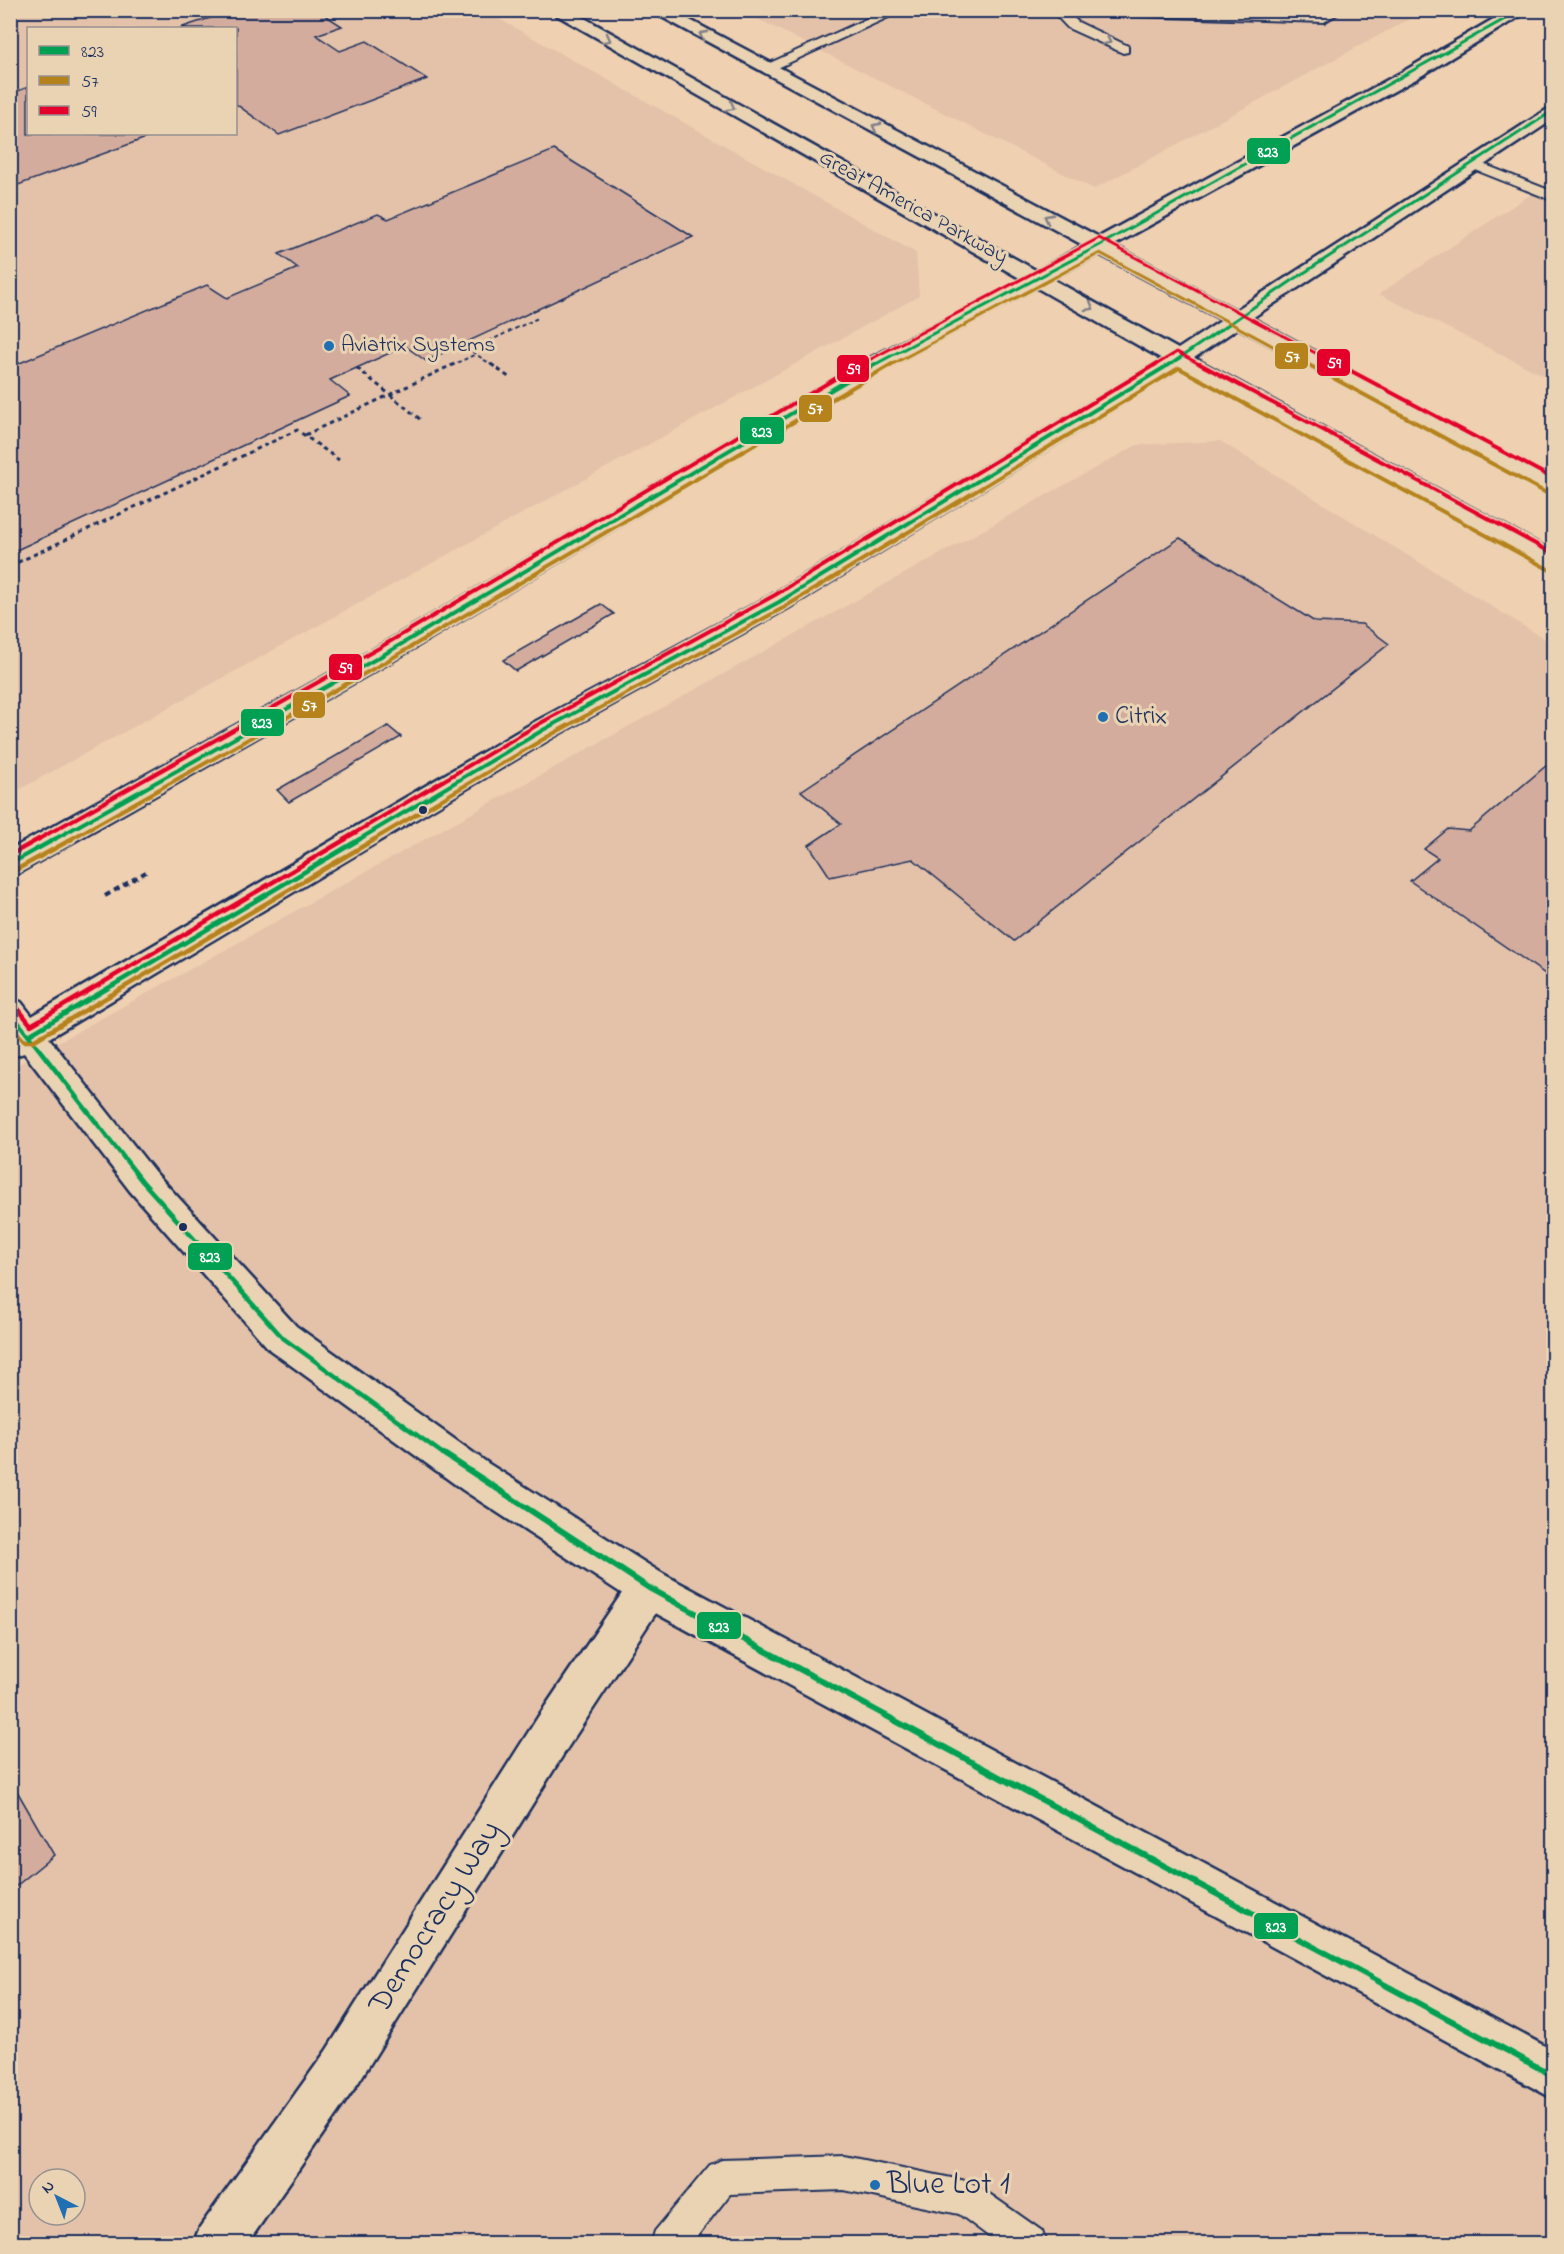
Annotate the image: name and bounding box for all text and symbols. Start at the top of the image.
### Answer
legend [27,27,237,135]
one-way arrow [699,31,710,42]
one-way arrow [601,32,611,43]
one-way arrow [1101,34,1112,46]
text: 823 [81,40,104,66]
text: 57 [81,70,99,96]
text: 59 [81,100,97,126]
one-way arrow [725,100,735,111]
one-way arrow [871,122,882,134]
line badge: 823 [1246,137,1291,165]
text: 823 [1257,141,1279,165]
street label: Great America Parkway [812,143,1013,274]
one-way arrow [1044,214,1054,225]
one-way arrow [1083,300,1094,311]
place label: Aviatrix Systems [341,330,496,363]
marker: Aviatrix Systems [322,339,336,353]
line badge: 57 [1274,342,1309,370]
text: 57 [1284,346,1300,370]
line badge: 59 [1316,348,1351,377]
text: 59 [1327,352,1341,376]
line badge: 59 [836,354,870,383]
text: 59 [846,358,860,382]
line badge: 57 [798,394,833,423]
text: 57 [807,398,823,422]
line badge: 823 [739,416,785,445]
text: 823 [751,421,773,445]
line badge: 59 [328,653,363,681]
text: 59 [338,657,352,681]
line badge: 57 [292,691,326,719]
text: 57 [301,695,317,719]
place label: Citrix [1115,698,1167,736]
line badge: 823 [240,708,285,737]
marker: Citrix [1096,710,1110,724]
text: 823 [251,712,273,736]
unlabelled marker [417,804,429,816]
unlabelled marker [177,1221,189,1233]
line badge: 823 [187,1242,233,1271]
text: 823 [199,1246,221,1270]
line badge: 823 [696,1611,742,1640]
text: 823 [708,1616,730,1640]
street label: Democracy Way [357,1812,514,2025]
line badge: 823 [1253,1912,1299,1940]
text: 823 [1265,1916,1287,1940]
place label: Blue Lot 1 [886,2162,1010,2209]
north arrow [27,2167,87,2227]
text: N [36,2175,60,2200]
marker: Blue Lot 1 [868,2178,882,2192]

